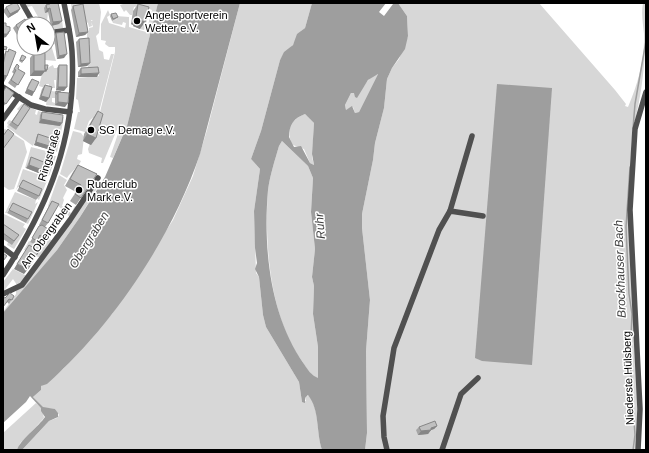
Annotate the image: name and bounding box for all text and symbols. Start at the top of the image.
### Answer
place label: Angelsportverein Wetter e.V. [145,9,228,34]
north arrow [16,16,56,56]
marker: Angelsportverein Wetter e.V. [132,16,142,26]
text: N [24,20,37,35]
place label: SG Demag e.V. [99,124,175,136]
marker: SG Demag e.V. [86,125,96,135]
street label: Ringstraße [35,128,63,182]
place label: Ruderclub Mark e.V. [87,178,137,203]
marker: Ruderclub Mark e.V. [74,185,84,195]
street label: Am Obergraben [18,200,74,270]
water label: Obergraben [66,209,112,271]
water label: Ruhr [312,212,328,239]
water label: Brockhauser Bach [611,219,629,318]
street label: Niederste Hülsberg [620,331,636,425]

